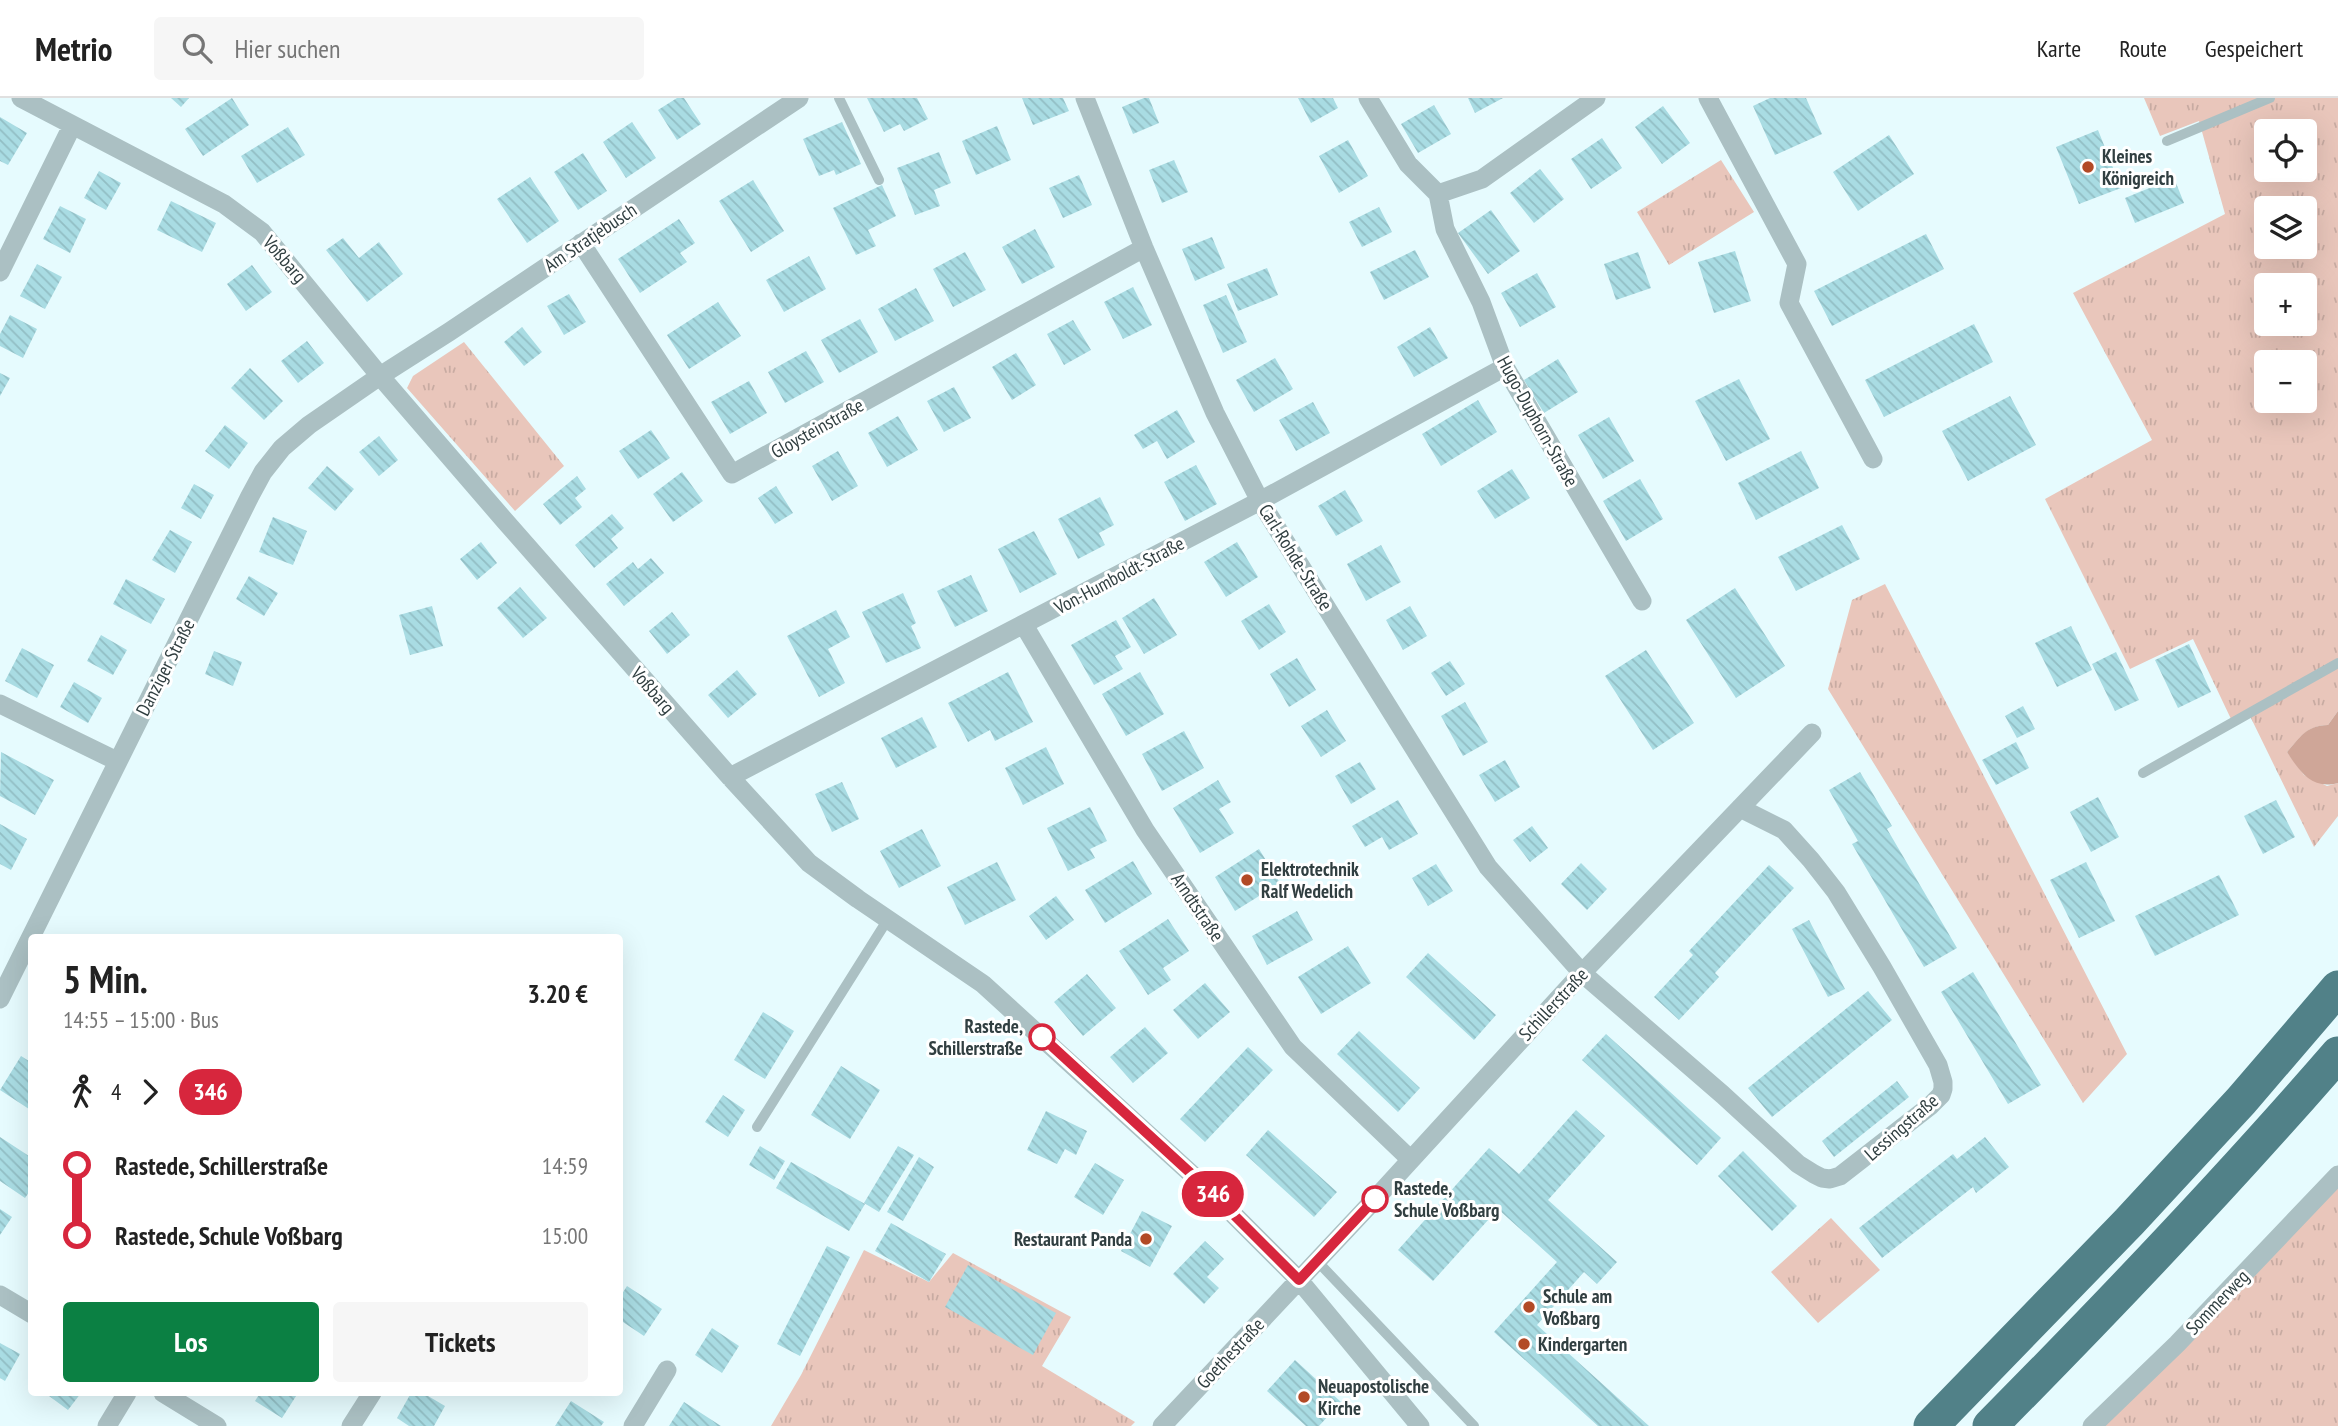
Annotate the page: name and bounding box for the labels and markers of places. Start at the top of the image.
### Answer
place label: Kleines Königreich [2102,144,2174,190]
marker: Kleines Königreich [2080,159,2096,175]
place label: Elektrotechnik Ralf Wedelich [1261,857,1359,903]
marker: Elektrotechnik Ralf Wedelich [1239,872,1255,888]
place label: Rastede, Schillerstraße [928,1014,1023,1060]
marker: Rastede, Schillerstraße [1029,1024,1055,1050]
place label: Rastede, Schule Voßbarg [1394,1176,1499,1222]
marker: Rastede, Schule Voßbarg [1362,1186,1388,1212]
place label: Restaurant Panda [1014,1227,1132,1251]
marker: Restaurant Panda [1138,1231,1154,1247]
place label: Schule am Voßbarg [1542,1284,1612,1330]
marker: Schule am Voßbarg [1521,1299,1537,1315]
place label: Kindergarten [1538,1332,1627,1356]
marker: Kindergarten [1516,1336,1532,1352]
place label: Neuapostolische Kirche [1318,1374,1429,1420]
marker: Neuapostolische Kirche [1296,1389,1312,1405]

